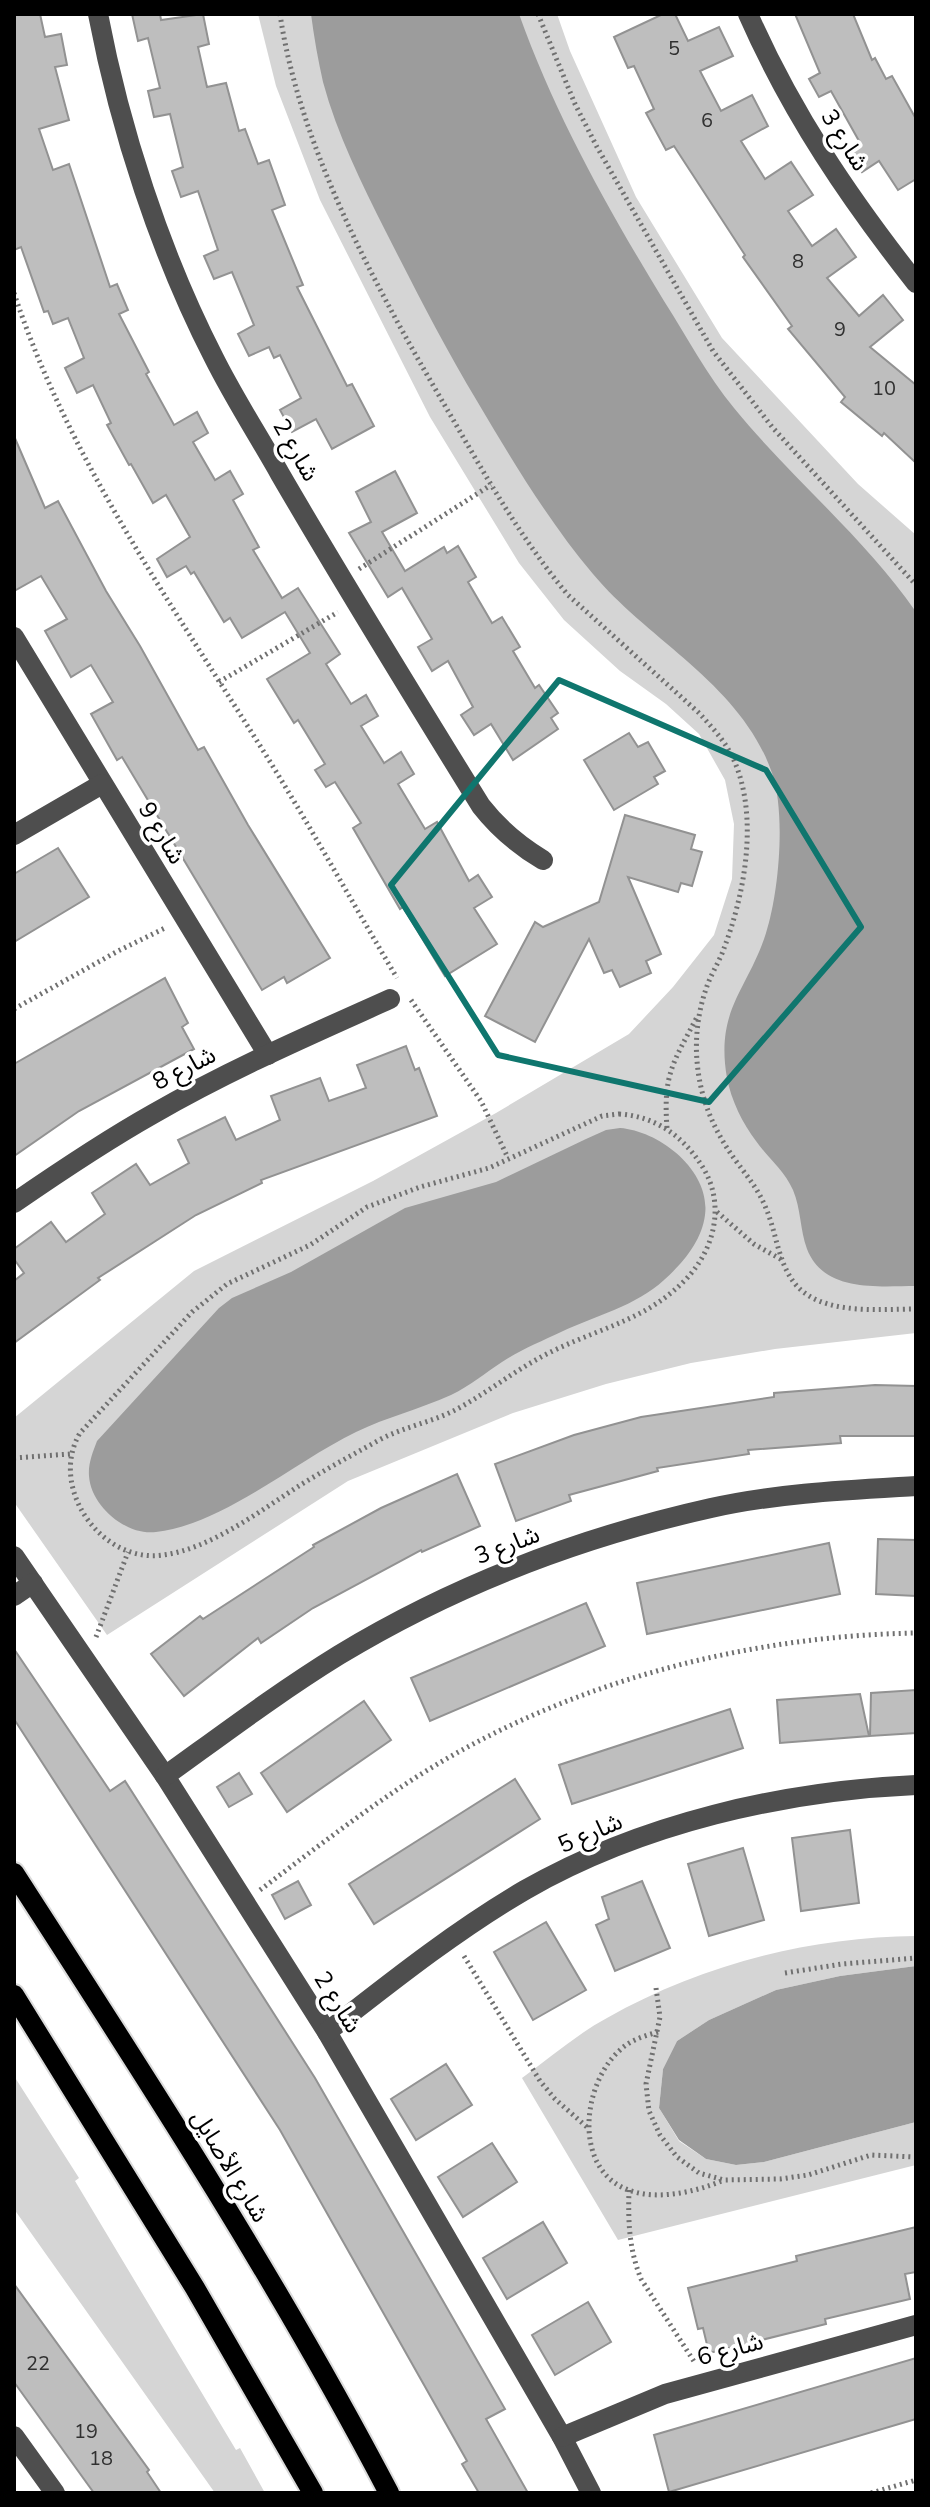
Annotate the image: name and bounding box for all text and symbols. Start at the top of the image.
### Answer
house number: 5 [668,35,680,62]
street label: شارع 3 [813,103,876,178]
house number: 6 [701,107,713,134]
house number: 8 [792,248,804,275]
house number: 9 [834,316,846,343]
house number: 10 [872,375,896,402]
street label: شارع 2 [264,413,327,488]
street label: شارع 9 [130,796,193,871]
street label: شارع 8 [147,1038,222,1098]
street label: شارع 3 [470,1518,545,1573]
street label: شارع 5 [553,1805,628,1862]
street label: شارع 2 [306,1965,369,2040]
street label: شارع الأصايل [183,2104,276,2229]
street label: شارع 6 [693,2325,767,2374]
house number: 22 [26,2350,50,2377]
house number: 19 [74,2418,98,2445]
house number: 18 [89,2445,113,2472]

